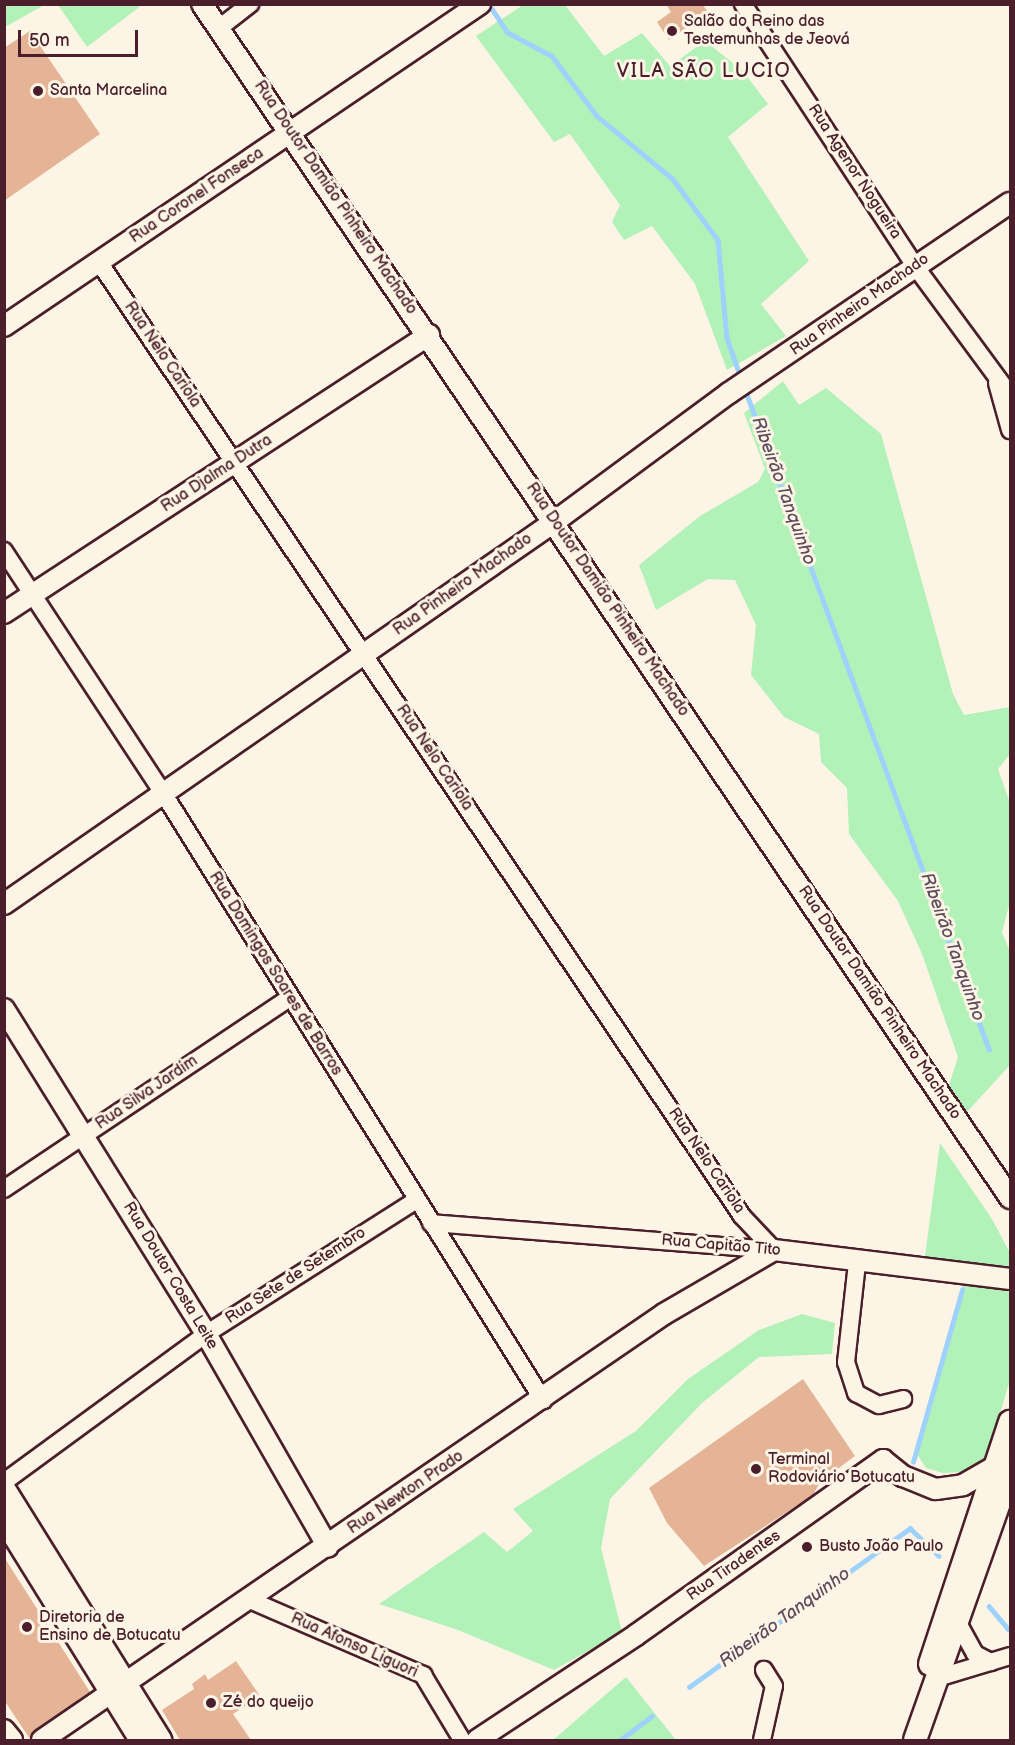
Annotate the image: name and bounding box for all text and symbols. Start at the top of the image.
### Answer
place label: Salão do Reino das Testemunhas de Jeová [684,12,851,50]
scale bar [21,18,141,56]
marker: Salão do Reino das Testemunhas de Jeová [665,24,679,38]
text: 50 m [29,30,70,51]
district label: VILA SÃO LUCIO [617,59,791,83]
street label: Rua Doutor Damião Pinheiro Machado [249,77,421,319]
place label: Santa Marcelina [50,81,167,101]
marker: Santa Marcelina [31,84,45,98]
street label: Rua Agenor Nogueira [803,101,905,243]
street label: Rua Coronel Fonseca [126,144,268,248]
street label: Rua Pinheiro Machado [787,250,933,360]
street label: Rua Nelo Cariola [119,298,205,412]
water label: Ribeirão Tanquinho [746,414,820,568]
street label: Rua Djalma Dutra [158,431,276,517]
street label: Rua Doutor Damião Pinheiro Machado [521,479,693,721]
street label: Rua Pinheiro Machado [390,530,536,640]
street label: Rua Nelo Cariola [391,701,477,815]
street label: Rua Domingos Soares de Barros [204,868,346,1080]
water label: Ribeirão Tanquinho [915,870,989,1024]
street label: Rua Doutor Damião Pinheiro Machado [793,882,965,1124]
street label: Rua Silva Jardim [92,1051,202,1135]
street label: Rua Nelo Cariola [663,1104,749,1218]
street label: Rua Doutor Costa Leite [118,1199,222,1353]
street label: Rua Sete de Setembro [222,1223,370,1329]
street label: Rua Capitão Tito [660,1231,782,1261]
street label: Rua Newton Prado [344,1447,468,1539]
place label: Terminal Rodoviário Botucatu [768,1450,915,1488]
marker: Terminal Rodoviário Botucatu [749,1462,763,1476]
street label: Rua Tiradentes [683,1526,785,1606]
place label: Busto João Paulo [819,1537,944,1557]
marker: Busto João Paulo [800,1540,814,1554]
water label: Ribeirão Tanquinho [715,1563,855,1673]
place label: Diretoria de Ensino de Botucatu [39,1608,181,1646]
street label: Rua Afonso Liguori [288,1609,420,1683]
marker: Diretoria de Ensino de Botucatu [20,1620,34,1634]
place label: Zé do queijo [223,1693,314,1713]
marker: Zé do queijo [204,1696,218,1710]

